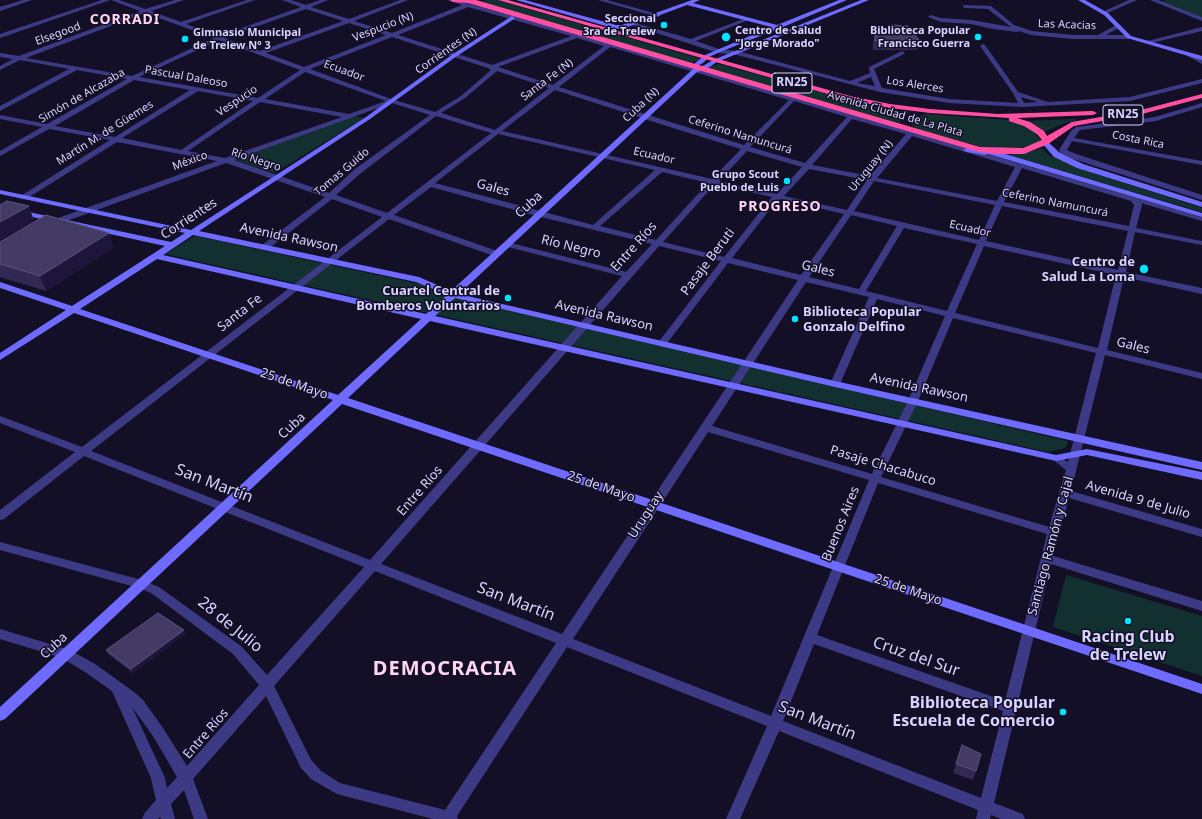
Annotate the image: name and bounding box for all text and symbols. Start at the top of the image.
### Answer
street label: Vespucio (N) [351,9,415,45]
district label: CORRADI [90,12,160,28]
place label: Seccional 3ra de Trelew [583,12,656,38]
street label: Las Acacias [1038,17,1096,33]
street label: Elsegood [34,20,82,48]
marker: Seccional 3ra de Trelew [659,20,669,30]
place label: Centro de Salud "Jorge Morado" [735,24,821,50]
place label: Biblioteca Popular Francisco Guerra [870,24,970,50]
street label: Corrientes (N) [413,25,479,77]
place label: Gimnasio Municipal de Trelew Nº 3 [193,26,301,52]
marker: Centro de Salud "Jorge Morado" [720,31,732,43]
marker: Biblioteca Popular Francisco Guerra [973,32,983,42]
marker: Gimnasio Municipal de Trelew Nº 3 [180,34,190,44]
street label: Santa Fe (N) [518,56,576,104]
street label: Ecuador [322,58,366,84]
street label: Pascual Daleoso [144,63,228,91]
street label: Simón de Alcazaba [37,66,127,126]
road number: RN25 [772,73,812,93]
street label: Los Alerces [885,74,945,96]
street label: Vespucio [214,83,260,119]
street label: Cuba (N) [620,85,662,125]
street label: Avenida Ciudad de La Plata [826,88,964,140]
street label: Martín M. de Güemes [54,98,156,168]
road number: RN25 [1103,105,1143,125]
street label: Ceferino Namuncurá [687,113,793,157]
street label: Costa Rica [1111,128,1165,152]
street label: Uruguay (N) [846,138,896,194]
street label: Tomas Guido [312,145,372,199]
street label: Ecuador [632,145,676,167]
street label: Río Negro [229,146,283,174]
street label: México [171,149,209,173]
place label: Grupo Scout Pueblo de Luis [700,168,779,194]
street label: Gales [475,176,511,200]
marker: Grupo Scout Pueblo de Luis [782,176,792,186]
street label: Ceferino Namuncurá [1001,186,1109,220]
street label: Cuba [512,189,546,221]
street label: Corrientes [158,195,220,243]
district label: PROGRESO [739,199,821,215]
street label: Ecuador [948,218,992,240]
street label: Entre Ríos [608,219,660,275]
street label: Avenida Rawson [238,220,340,256]
street label: Pasaje Beruti [678,225,738,299]
street label: Río Negro [540,232,602,262]
place label: Centro de Salud La Loma [1042,254,1135,285]
street label: Gales [800,257,836,281]
marker: Centro de Salud La Loma [1138,263,1150,275]
place label: Cuartel Central de Bomberos Voluntarios [356,283,500,314]
street label: Santa Fe [215,291,265,335]
marker: Cuartel Central de Bomberos Voluntarios [503,293,513,303]
street label: Avenida Rawson [554,297,654,335]
place label: Biblioteca Popular Gonzalo Delfino [803,304,921,335]
marker: Biblioteca Popular Gonzalo Delfino [790,314,800,324]
street label: Gales [1115,334,1151,358]
street label: 25 de Mayo [258,365,330,403]
street label: Avenida Rawson [868,370,970,406]
street label: Cuba [275,410,309,442]
street label: Pasaje Chacabuco [828,442,938,490]
street label: San Martín [172,460,256,508]
street label: Entre Ríos [394,463,446,519]
street label: 25 de Mayo [565,468,637,506]
street label: Santiago Ramón y Cajal [1025,475,1077,617]
street label: Avenida 9 de Julio [1084,478,1192,522]
street label: Buenos Aires [819,484,863,564]
street label: Uruguay [625,489,667,541]
street label: 25 de Mayo [872,571,944,609]
street label: San Martín [474,578,558,626]
street label: 28 de Julio [194,593,266,657]
marker: Racing Club de Trelew [1123,616,1133,626]
place label: Racing Club de Trelew [1081,627,1175,665]
street label: Cuba [37,630,71,662]
street label: Cruz del Sur [870,633,962,681]
district label: DEMOCRACIA [373,657,517,681]
place label: Biblioteca Popular Escuela de Comercio [892,693,1055,731]
street label: San Martín [775,697,859,745]
street label: Entre Ríos [180,706,232,762]
marker: Biblioteca Popular Escuela de Comercio [1058,707,1068,717]

